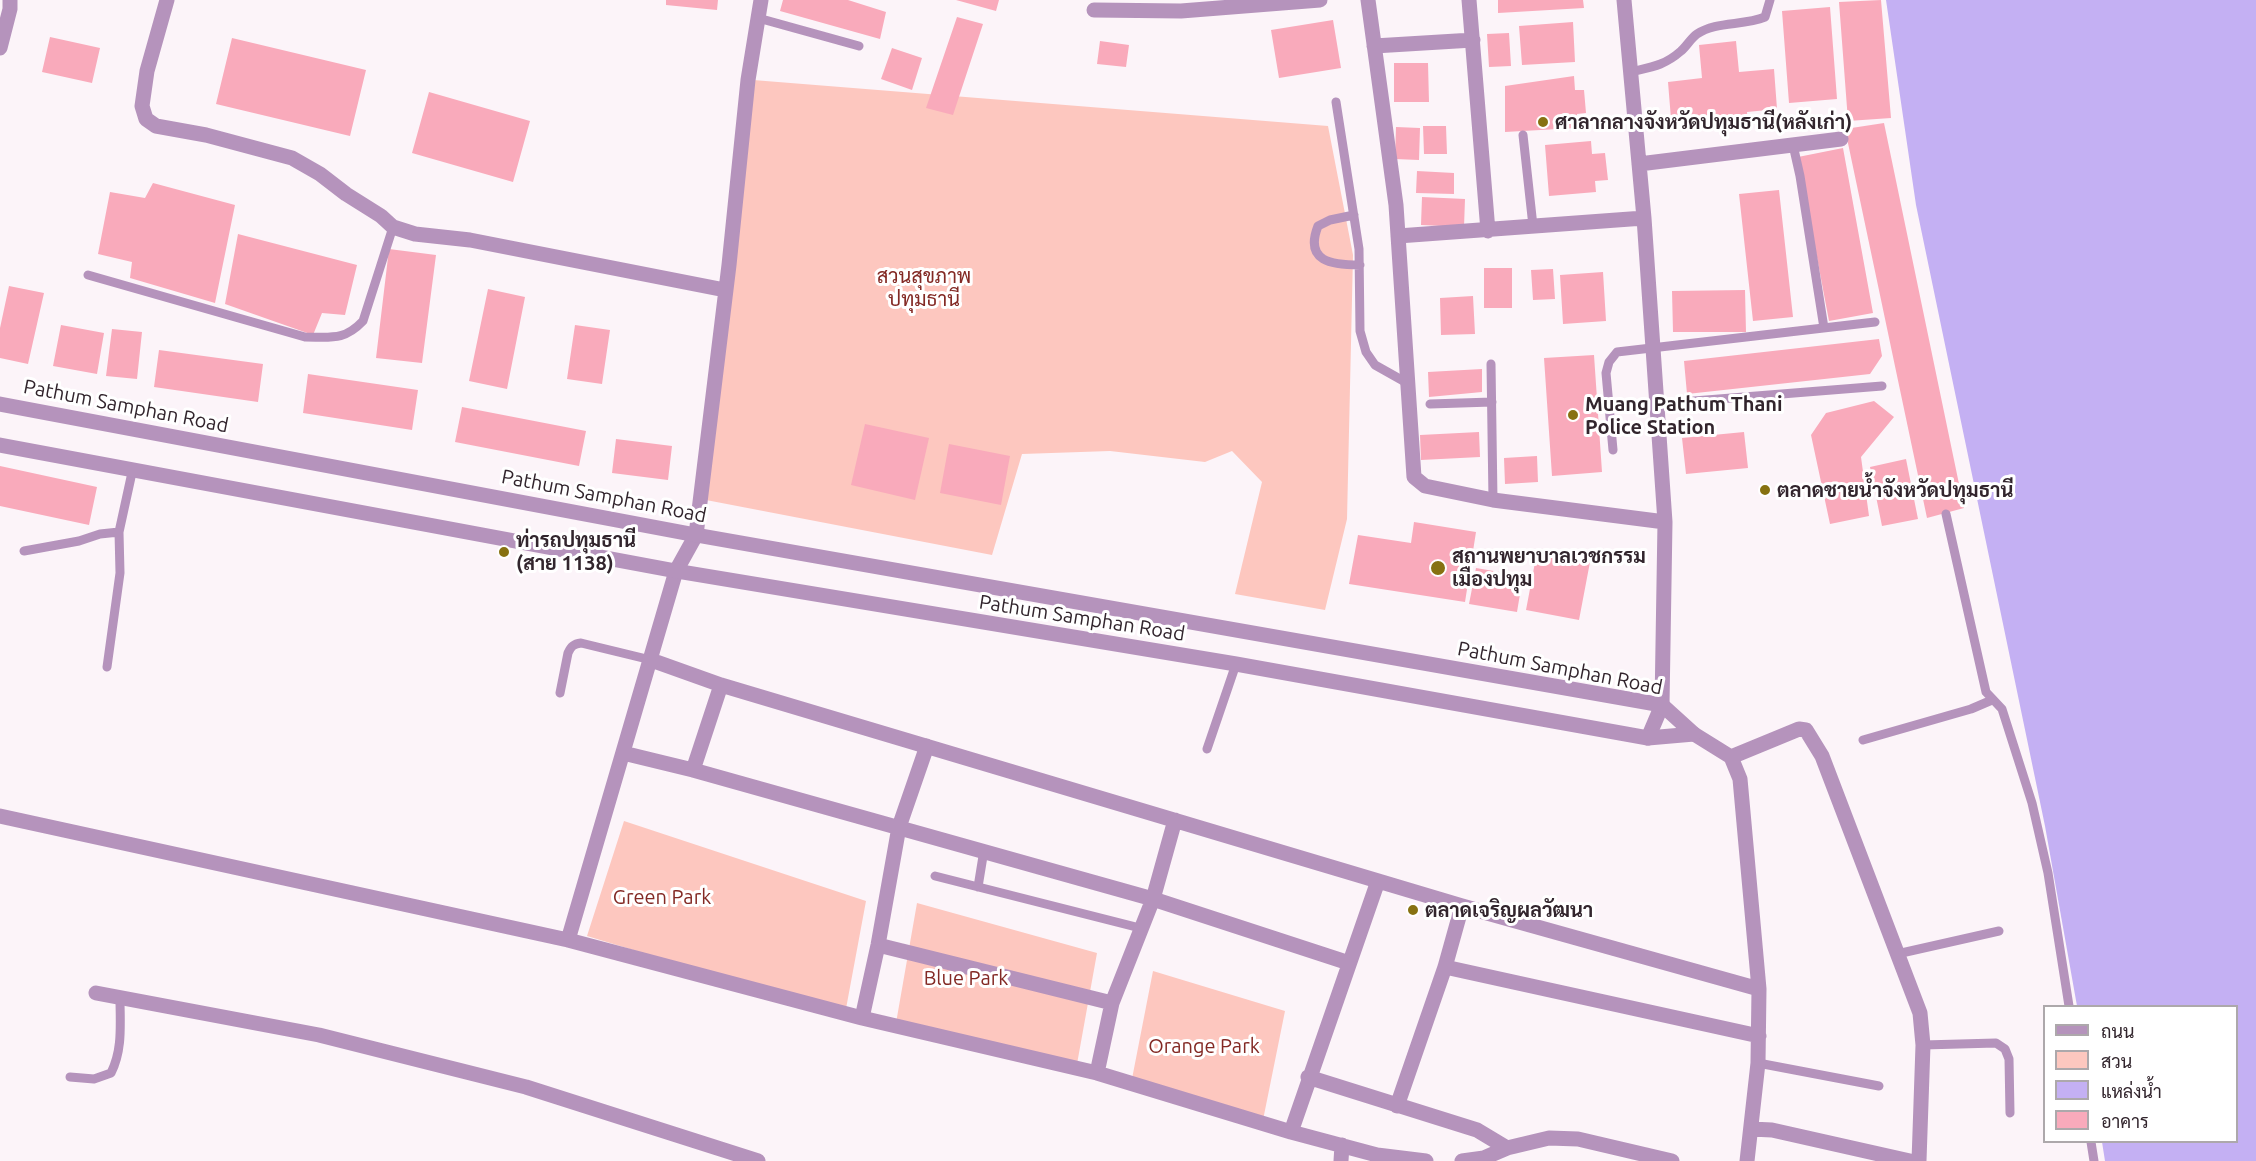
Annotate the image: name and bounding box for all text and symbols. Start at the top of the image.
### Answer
place label: ศาลากลางจังหวัดปทุมธานี(หลังเก่า) [1555,110,1852,134]
marker: ศาลากลางจังหวัดปทุมธานี(หลังเก่า) [1536,115,1550,129]
park label: สวนสุขภาพ ปทุมธานี [877,264,971,311]
street label: Pathum Samphan Road [22,374,230,438]
place label: Muang Pathum Thani Police Station [1585,392,1783,439]
marker: Muang Pathum Thani Police Station [1566,408,1580,422]
street label: Pathum Samphan Road [500,464,708,528]
place label: ตลาดชายน้ำจังหวัดปทุมธานี [1777,478,2014,502]
marker: ตลาดชายน้ำจังหวัดปทุมธานี [1758,483,1772,497]
place label: ท่ารถปทุมธานี (สาย 1138) [516,528,636,575]
place label: สถานพยาบาลเวชกรรม เมืองปทุม [1452,544,1646,591]
marker: ท่ารถปทุมธานี (สาย 1138) [497,545,511,559]
marker: สถานพยาบาลเวชกรรม เมืองปทุม [1429,559,1447,577]
street label: Pathum Samphan Road [977,590,1187,646]
street label: Pathum Samphan Road [1456,636,1664,700]
park label: Green Park [613,885,711,909]
place label: ตลาดเจริญผลวัฒนา [1425,898,1593,922]
marker: ตลาดเจริญผลวัฒนา [1406,903,1420,917]
park label: Blue Park [924,966,1008,990]
legend [2043,1005,2238,1143]
text: ถนน [2101,1021,2134,1041]
park label: Orange Park [1148,1034,1260,1058]
text: สวน [2101,1051,2132,1071]
text: แหล่งน้ำ [2101,1081,2162,1101]
text: อาคาร [2101,1111,2149,1131]

